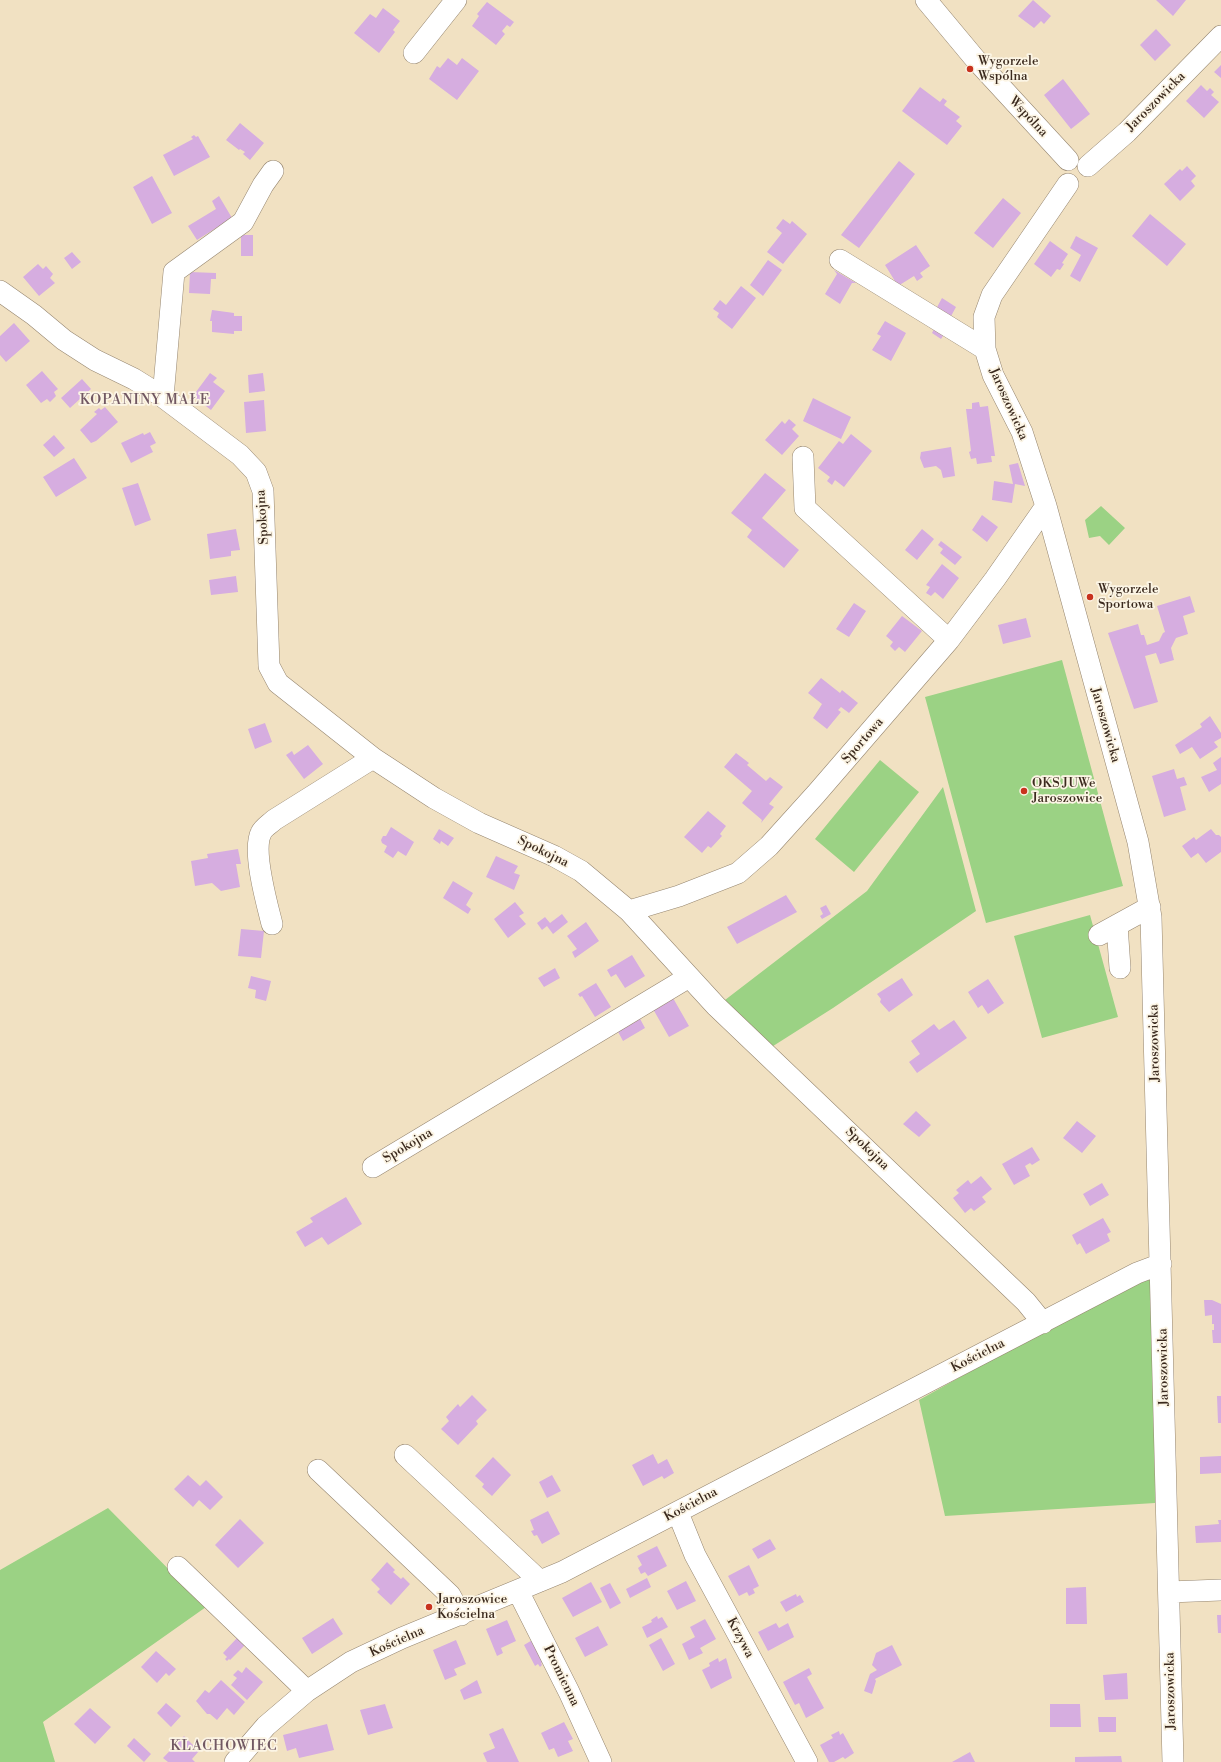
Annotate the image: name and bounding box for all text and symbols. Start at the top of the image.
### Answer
place label: Wygorzele Wspólna [978,54,1039,85]
marker: Wygorzele Wspólna [965,64,975,74]
street label: Jaroszowicka [1123,69,1189,135]
street label: Wspólna [1005,94,1051,140]
street label: Jaroszowicka [985,365,1031,443]
district label: KOPANINY MAŁE [80,393,210,409]
street label: Spokojna [253,489,273,545]
place label: Wygorzele Sportowa [1098,582,1159,613]
marker: Wygorzele Sportowa [1085,592,1095,602]
street label: Jaroszowicka [1087,686,1123,764]
street label: Sportowa [839,715,887,767]
place label: OKS JUWe Jaroszowice [1032,776,1102,807]
marker: OKS JUWe Jaroszowice [1019,786,1029,796]
street label: Spokojna [515,833,571,871]
street label: Jaroszowicka [1147,1004,1163,1082]
street label: Spokojna [842,1124,892,1174]
street label: Spokojna [380,1125,436,1167]
street label: Jaroszowicka [1156,1328,1172,1406]
street label: Kościelna [949,1336,1007,1376]
street label: Kościelna [662,1485,720,1525]
place label: Jaroszowice Kościelna [437,1592,507,1623]
marker: Jaroszowice Kościelna [424,1602,434,1612]
street label: Krzywa [723,1615,757,1661]
street label: Kościelna [367,1623,427,1661]
street label: Promienna [540,1643,582,1709]
street label: Jaroszowicka [1163,1652,1179,1730]
district label: KLACHOWIEC [170,1739,278,1755]

